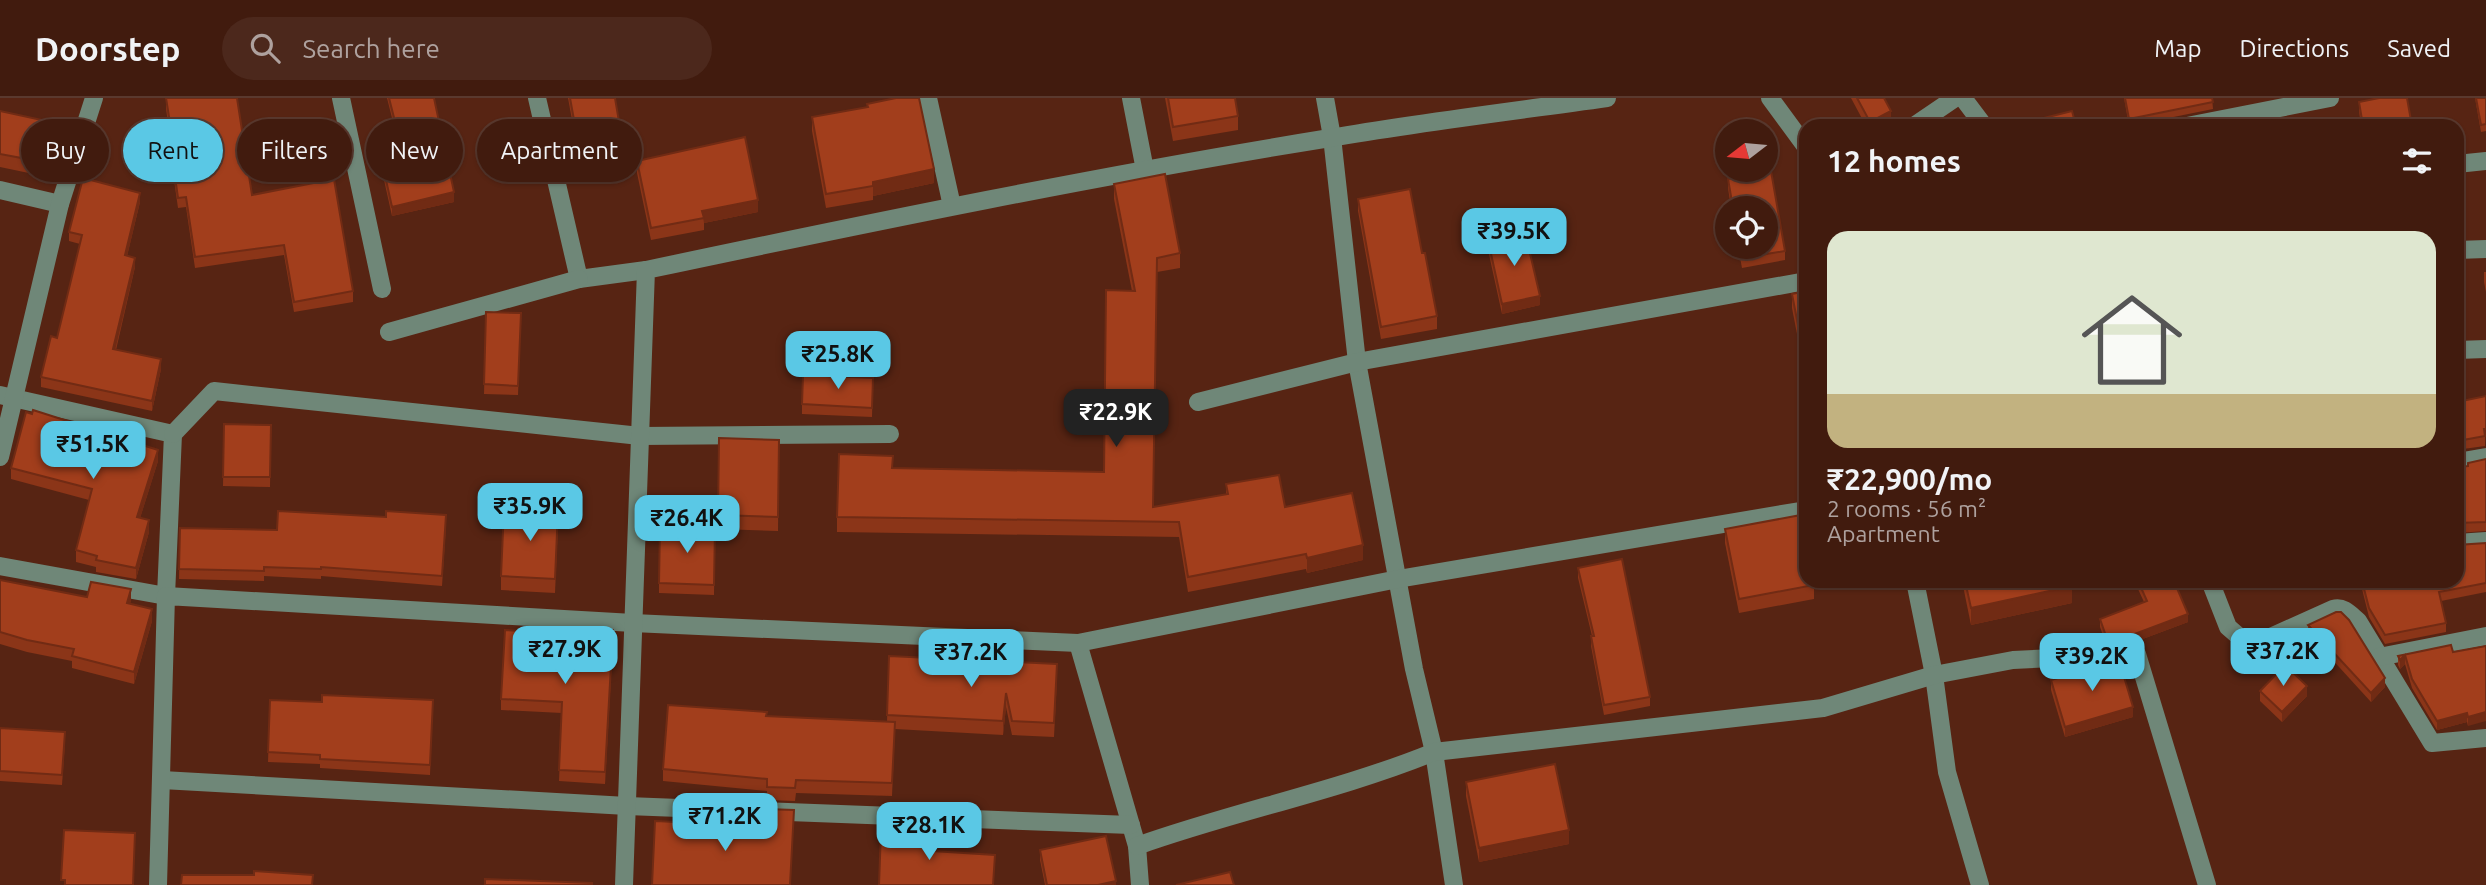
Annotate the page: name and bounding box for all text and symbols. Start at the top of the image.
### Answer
search box [222,17,712,80]
icon: search [246,29,284,67]
text: Doorstep [35,30,180,67]
text: Search here [302,34,440,63]
text: Map [2154,35,2201,62]
text: Directions [2239,35,2349,62]
text: Saved [2387,35,2451,62]
chip: Buy [21,119,109,182]
chip: Rent [123,119,223,182]
chip: Filters [237,119,352,182]
chip: New [366,119,463,182]
chip: Apartment [477,119,642,182]
north arrow [1715,119,1778,182]
map controls [1715,119,1778,259]
icon: filters [2398,142,2436,180]
text: 12 homes [1827,144,1961,178]
button: locate [1715,196,1778,259]
pin: ₹39.5K [1457,208,1571,268]
text: ₹39.5K [1478,218,1550,243]
icon: home [2069,277,2195,403]
pin: ₹25.8K [781,331,895,391]
text: ₹25.8K [802,341,874,366]
pin: ₹22.9K [1059,390,1173,449]
text: ₹22.9K [1080,399,1152,424]
pin: ₹51.5K [36,422,150,481]
text: ₹51.5K [57,431,129,456]
text: ₹22,900/mo [1827,462,1992,496]
pin: ₹35.9K [473,484,587,543]
text: ₹35.9K [494,493,566,518]
pin: ₹26.4K [630,496,744,555]
text: 2 rooms · 56 m² [1827,496,1986,521]
text: ₹26.4K [651,505,723,530]
text: Apartment [1827,521,1940,546]
pin: ₹27.9K [508,626,622,686]
pin: ₹37.2K [2226,628,2340,688]
pin: ₹37.2K [914,630,1028,689]
pin: ₹39.2K [2035,634,2149,693]
text: ₹27.9K [529,636,601,661]
text: ₹37.2K [2247,638,2319,663]
text: ₹37.2K [935,639,1007,664]
text: ₹39.2K [2056,643,2128,668]
pin: ₹71.2K [668,794,782,853]
pin: ₹28.1K [872,802,986,862]
text: ₹71.2K [689,803,761,828]
text: ₹28.1K [893,812,965,837]

